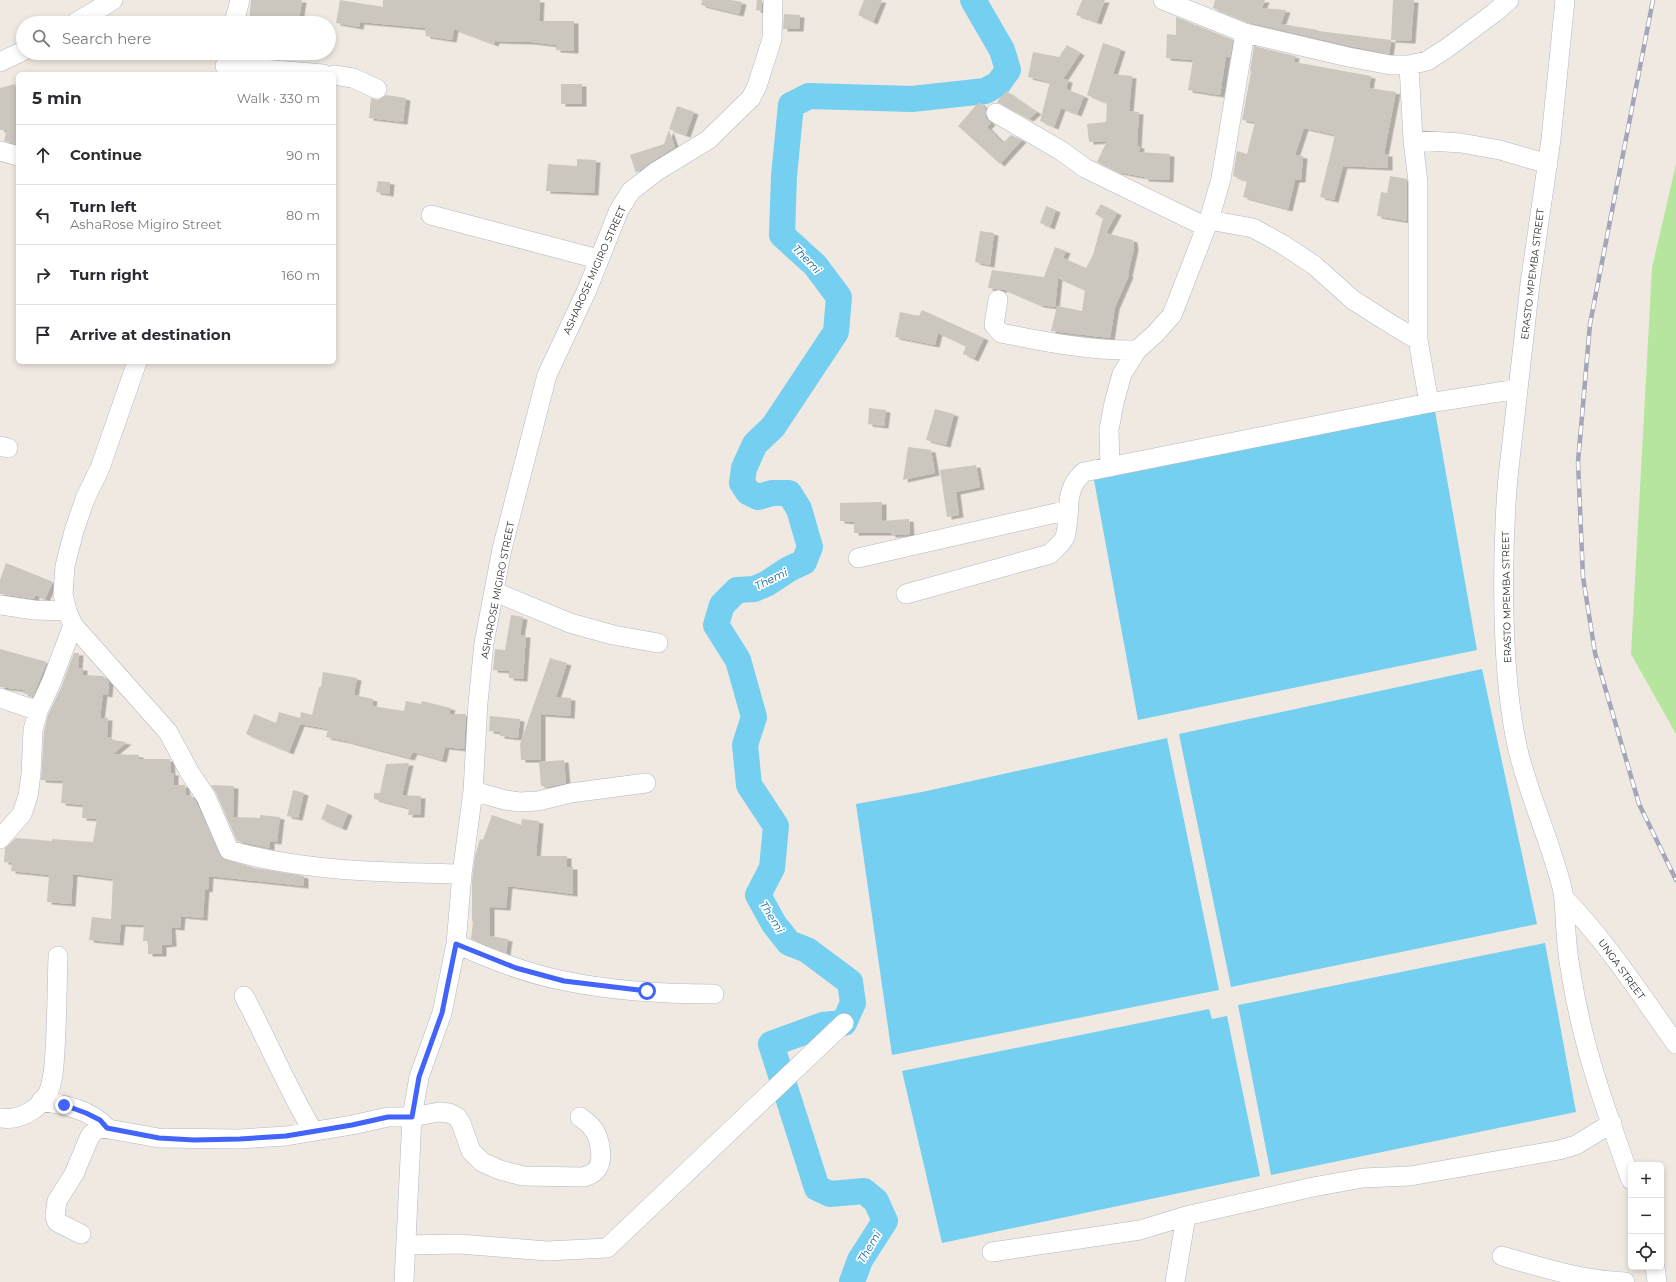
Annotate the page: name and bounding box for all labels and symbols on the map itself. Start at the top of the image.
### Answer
street label: ASHAROSE MIGIRO STREET [560,204,629,337]
street label: ERASTO MPEMBA STREET [1518,207,1547,340]
water label: Themi [790,242,824,276]
street label: ASHAROSE MIGIRO STREET [478,520,517,660]
street label: ERASTO MPEMBA STREET [1499,531,1514,663]
water label: Themi [752,565,790,593]
water label: Themi [757,898,787,936]
street label: UNGA STREET [1595,936,1648,1002]
route start [638,982,656,1000]
route end [55,1096,73,1114]
water label: Themi [854,1228,884,1266]

